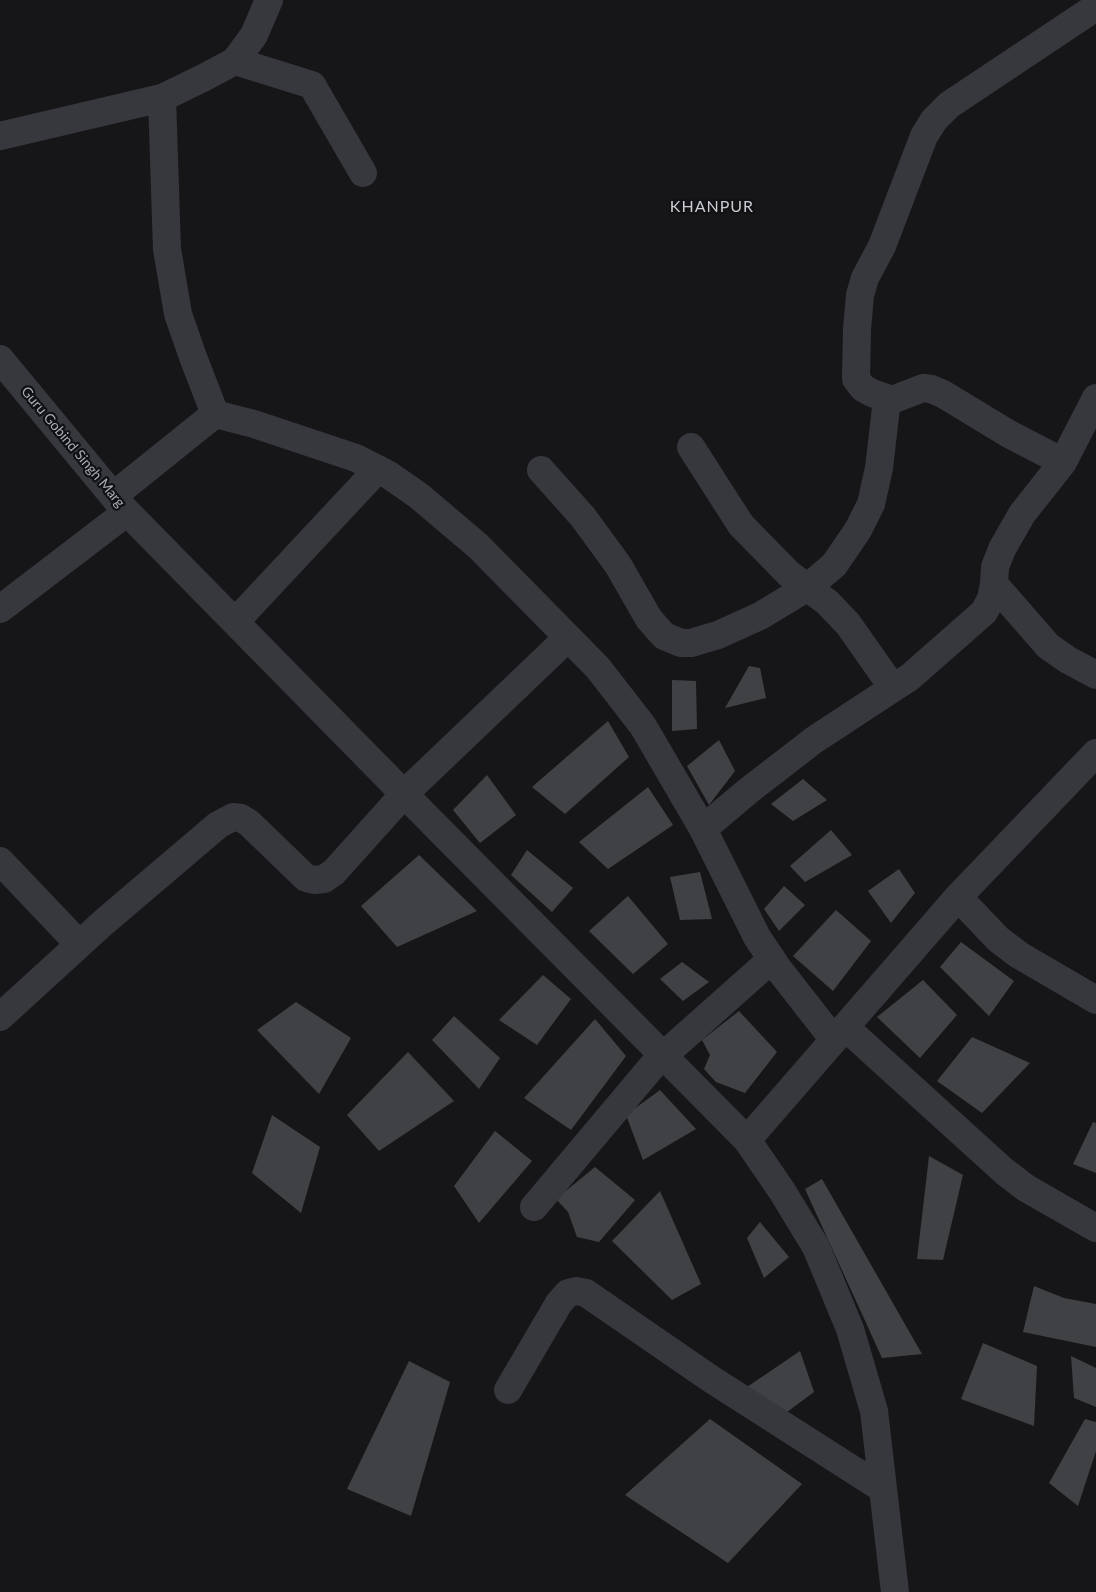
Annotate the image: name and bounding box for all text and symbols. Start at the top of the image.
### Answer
district label: KHANPUR [669,197,755,217]
street label: Guru Gobind Singh Marg [18,383,128,511]

